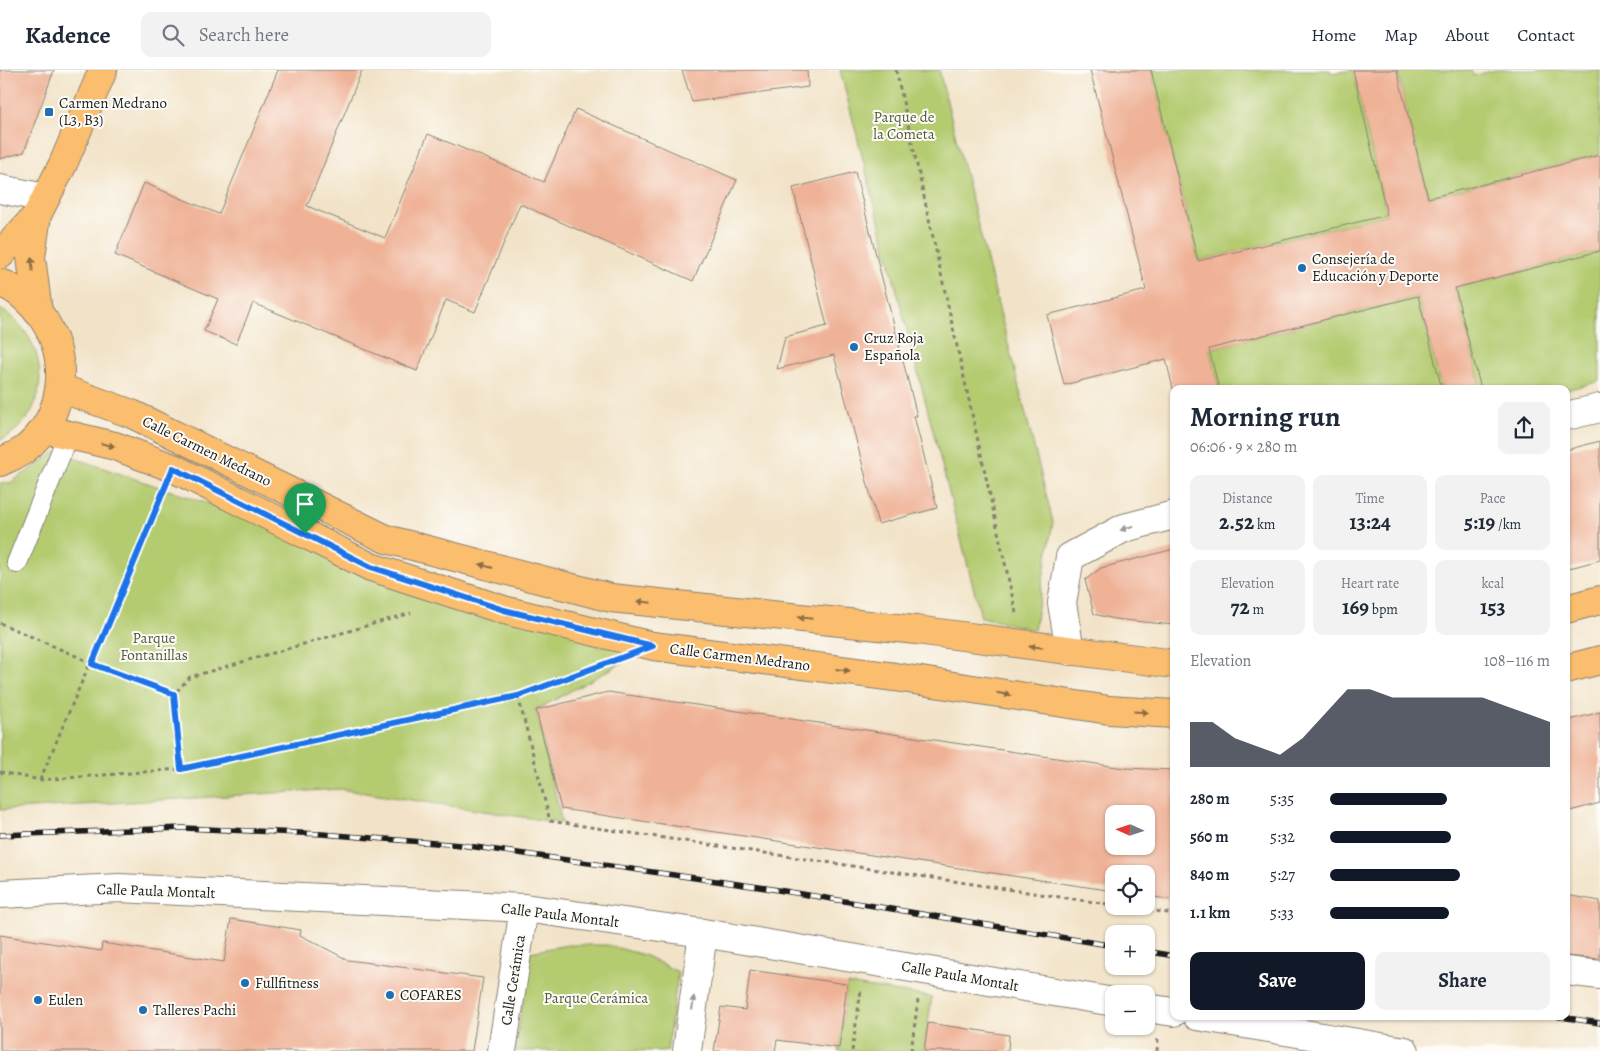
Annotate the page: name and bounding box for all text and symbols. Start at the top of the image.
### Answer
search box [141,12,491,57]
text: Kadence [25,19,111,51]
icon: search [159,21,187,49]
text: Search here [199,22,289,48]
text: Home [1311,23,1356,47]
text: Map [1384,23,1417,47]
text: About [1445,23,1489,47]
text: Contact [1517,23,1575,47]
place label: Carmen Medrano (L3, B3) [59,93,167,130]
marker: Carmen Medrano (L3, B3) [43,106,55,118]
park label: Parque de la Cometa [873,107,935,144]
place label: Consejería de Educación y Deporte [1312,249,1439,286]
one-way arrow [27,256,35,272]
marker: Consejería de Educación y Deporte [1296,262,1308,274]
place label: Cruz Roja Española [864,328,924,365]
marker: Cruz Roja Española [848,341,860,353]
text: Morning run [1190,398,1340,436]
button: share [1498,402,1550,454]
street label: Calle Carmen Medrano [139,411,275,491]
text: 06:06 · 9 × 280 m [1190,436,1297,458]
one-way arrow [100,441,115,449]
pin [284,483,326,534]
text: Distance [1222,489,1272,508]
text: Time [1355,489,1385,508]
text: Pace [1480,489,1506,508]
icon: arrive [291,490,319,518]
text: 2.52 [1219,508,1254,536]
text: 13:24 [1349,508,1391,536]
text: 5:19 [1464,508,1495,536]
text: km [1254,515,1276,534]
text: /km [1495,515,1521,534]
one-way arrow [1119,524,1134,532]
one-way arrow [478,561,493,569]
text: Elevation [1220,574,1274,593]
text: Heart rate [1341,574,1399,593]
text: kcal [1481,574,1504,593]
text: 72 [1231,593,1250,621]
text: 169 [1342,593,1369,621]
text: 153 [1480,593,1505,621]
one-way arrow [635,598,651,606]
text: m [1250,600,1264,619]
text: bpm [1369,600,1398,619]
one-way arrow [797,614,813,622]
park label: Parque Fontanillas [120,628,188,665]
street label: Calle Carmen Medrano [669,638,811,676]
one-way arrow [1028,643,1044,651]
text: Elevation [1190,650,1251,672]
text: 108–116 m [1484,650,1550,672]
one-way arrow [835,667,851,675]
one-way arrow [996,690,1012,698]
one-way arrow [1133,708,1149,716]
text: 280 m [1190,788,1230,810]
text: 5:35 [1270,788,1294,810]
north arrow [1105,805,1155,855]
map controls [1105,805,1155,1035]
text: 560 m [1190,826,1229,848]
text: 5:32 [1270,826,1295,848]
text: 840 m [1190,864,1229,886]
text: 5:27 [1270,864,1295,886]
button: locate [1105,865,1155,915]
street label: Calle Paula Montalt [96,879,216,903]
street label: Calle Paula Montalt [500,898,620,932]
text: 1.1 km [1190,902,1230,924]
text: 5:33 [1270,902,1294,924]
button: + [1105,925,1155,975]
street label: Calle Cerámica [496,933,530,1027]
button: Save [1190,952,1365,1010]
button: Share [1375,952,1550,1010]
street label: Calle Paula Montalt [900,956,1020,996]
place label: Fullfitness [255,973,319,993]
marker: Fullfitness [239,977,251,989]
place label: COFARES [400,985,462,1005]
button: − [1105,985,1155,1035]
park label: Parque Cerámica [544,988,648,1008]
marker: COFARES [384,989,396,1001]
place label: Eulen [48,990,83,1010]
marker: Eulen [32,994,44,1006]
one-way arrow [689,994,697,1010]
place label: Talleres Pachi [153,1000,236,1020]
marker: Talleres Pachi [137,1004,149,1016]

